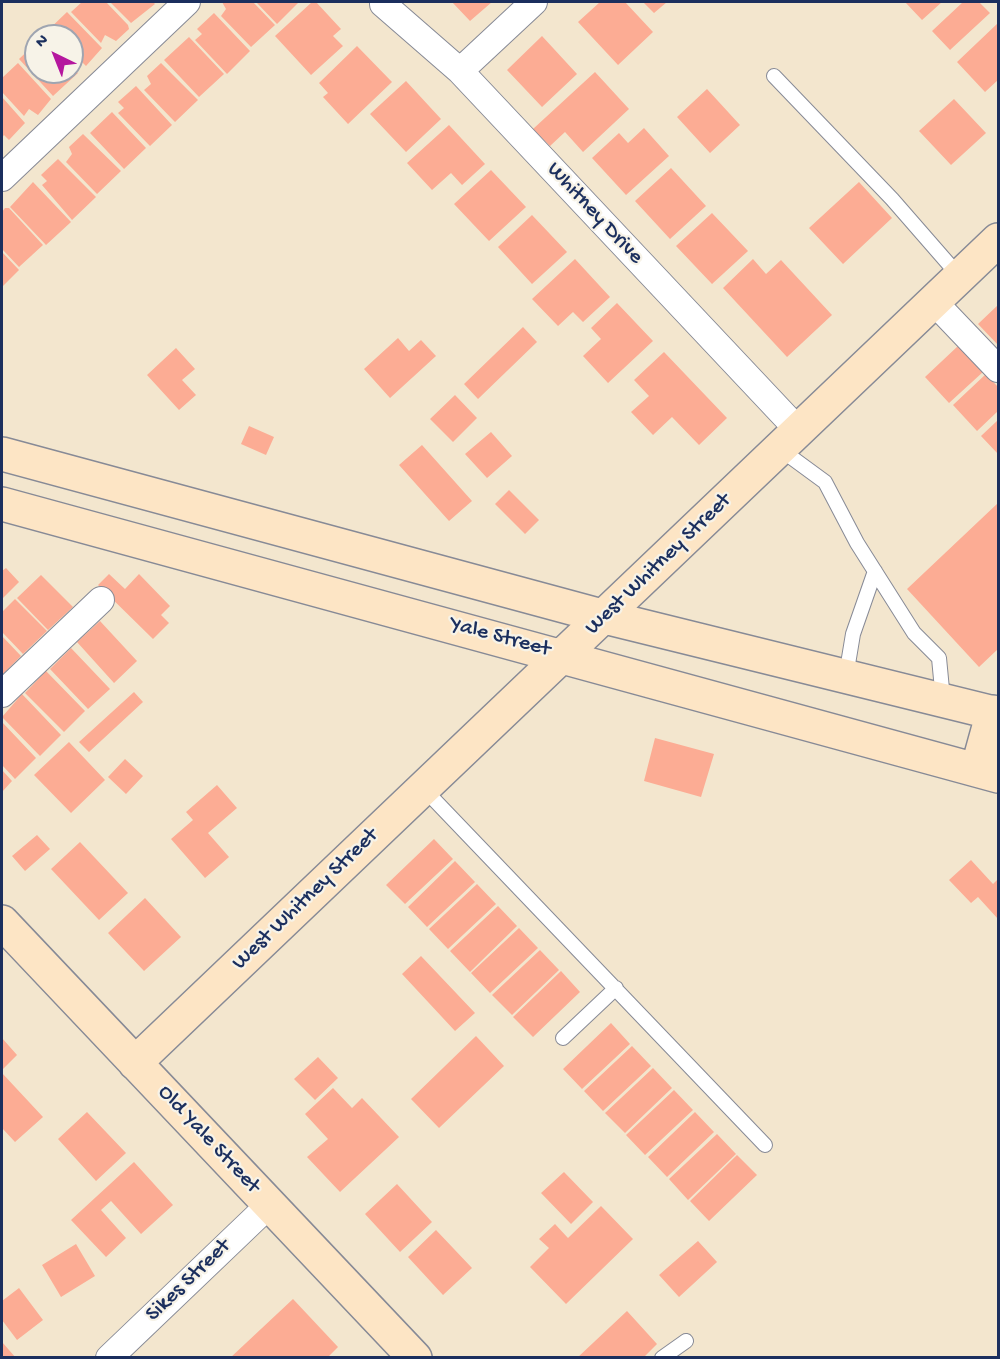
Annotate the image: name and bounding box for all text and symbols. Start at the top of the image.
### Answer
north arrow [24,24,84,84]
text: N [32,31,53,52]
street label: Whitney Drive [540,157,648,271]
street label: West Whitney Street [580,488,738,642]
street label: Yale Street [447,612,553,664]
street label: West Whitney Street [227,823,385,977]
street label: Old Yale Street [151,1080,265,1200]
street label: Sikes Street [141,1234,237,1328]

